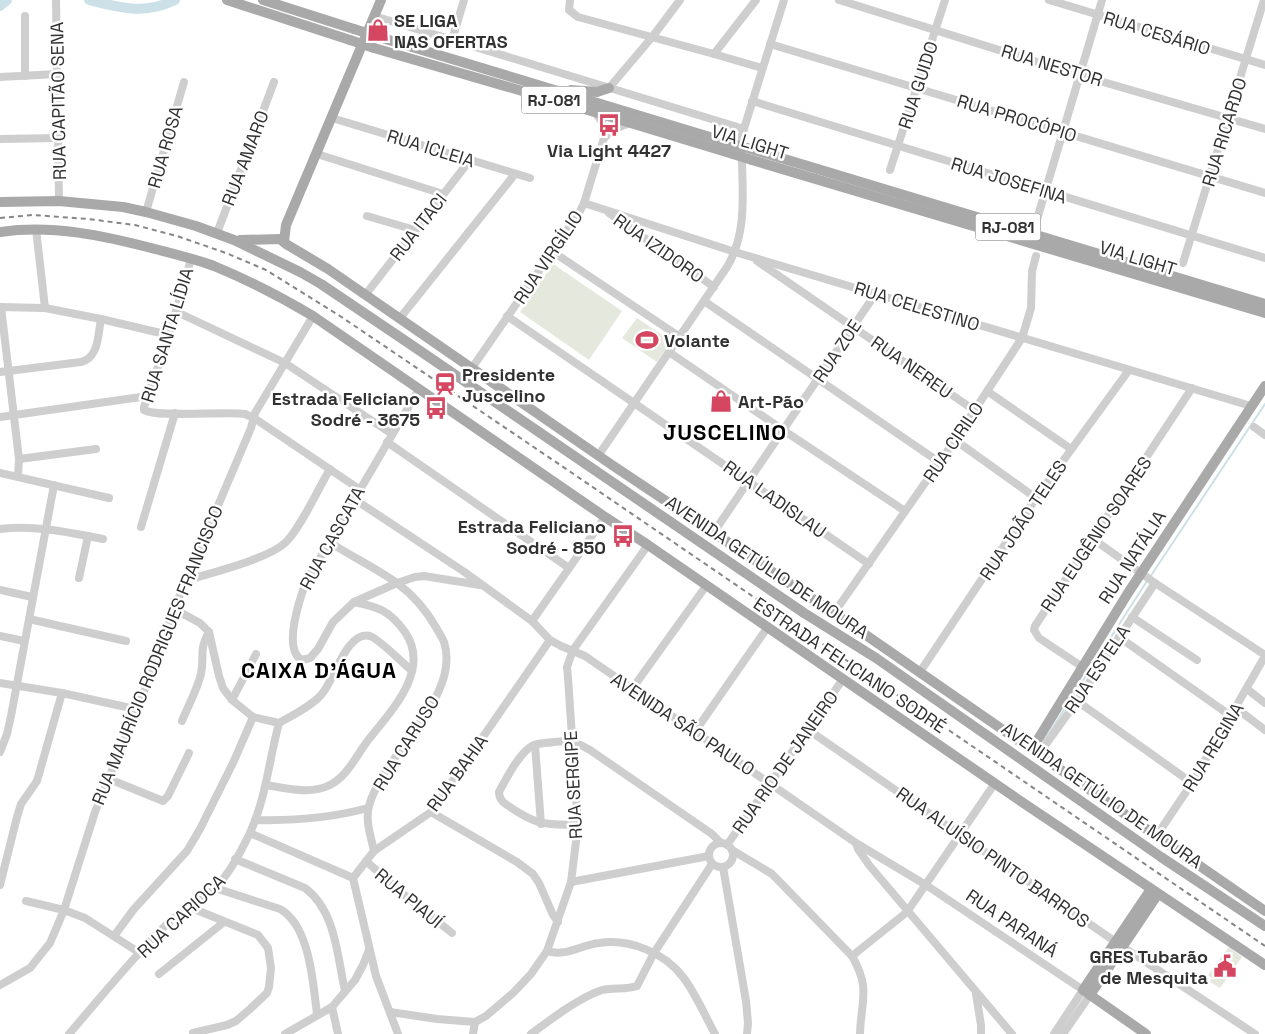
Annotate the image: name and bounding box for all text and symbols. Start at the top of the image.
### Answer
street label: RUA CESÁRIO [1101,6,1213,60]
place label: SE LIGA NAS OFERTAS [394,9,508,53]
shop icon: SE LIGA NAS OFERTAS [365,17,391,43]
street label: RUA CAPITÃO SENA [45,22,71,180]
street label: RUA GUIDO [893,38,943,132]
street label: RUA NESTOR [999,39,1105,91]
street label: RUA RICARDO [1197,75,1251,189]
road number: RJ-081 [522,86,586,114]
street label: RUA PROCÓPIO [954,89,1080,147]
street label: RUA ROSA [142,103,188,191]
street label: RUA AMARO [216,107,274,209]
bus stop icon: Via Light 4427 [596,112,622,138]
street label: VIA LIGHT [709,119,792,165]
street label: RUA ICLEIA [384,124,478,172]
place label: Via Light 4427 [547,139,671,162]
street label: RUA JOSEFINA [948,151,1070,209]
street label: RUA ITACI [384,189,452,265]
street label: RUA VIRGÍLIO [508,206,588,308]
street label: RUA IZIDORO [609,208,709,288]
road number: RJ-081 [976,213,1040,240]
street label: VIA LIGHT [1097,235,1180,281]
street label: RUA SANTA LÍDIA [136,265,198,405]
street label: RUA CELESTINO [852,276,982,336]
street label: RUA ZOE [808,315,866,387]
sports icon: Volante [634,327,660,353]
place label: Volante [664,329,730,352]
street label: RUA NEREU [867,331,957,403]
place label: Presidente Juscelino [462,363,555,407]
station icon: Presidente Juscelino [432,371,458,397]
place label: Estrada Feliciano Sodré - 3675 [272,387,420,431]
shop icon: Art-Pão [708,388,734,414]
place label: Art-Pão [738,390,804,413]
bus stop icon: Estrada Feliciano Sodré - 3675 [423,395,449,421]
street label: RUA CIRILO [918,397,988,487]
district label: JUSCELINO [663,418,787,446]
street label: RUA EUGÊNIO SOARES [1035,452,1157,616]
street label: RUA LADISLAU [719,455,831,543]
street label: RUA JOÃO TELES [974,455,1072,585]
street label: RUA CASCATA [294,482,370,594]
street label: AVENIDA GETÚLIO DE MOURA [661,490,873,644]
street label: RUA MAURÍCIO RODRIGUES FRANCISCO [86,502,228,808]
street label: RUA NATÁLIA [1093,506,1171,608]
place label: Estrada Feliciano Sodré - 850 [458,515,606,559]
bus stop icon: Estrada Feliciano Sodré - 850 [610,523,636,549]
street label: ESTRADA FELICIANO SODRÉ [749,592,951,738]
street label: RUA ESTELA [1059,621,1135,717]
district label: CAIXA D'ÁGUA [241,656,397,684]
street label: AVENIDA SÃO PAULO [607,667,759,781]
street label: RUA RIO DE JANEIRO [727,686,843,838]
street label: RUA CARUSO [368,691,444,795]
street label: RUA REGINA [1177,698,1249,796]
street label: AVENIDA GETÚLIO DE MOURA [997,717,1207,873]
street label: RUA BAHIA [421,730,493,816]
street label: RUA SERGIPE [559,730,587,840]
street label: RUA ALUÍSIO PINTO BARROS [892,781,1094,933]
street label: RUA PIAUÍ [370,863,448,933]
street label: RUA CARIOCA [132,869,230,963]
street label: RUA PARANÁ [962,884,1062,962]
place label: GRES Tubarão de Mesquita [1089,945,1209,989]
public building icon: GRES Tubarão de Mesquita [1212,953,1238,979]

